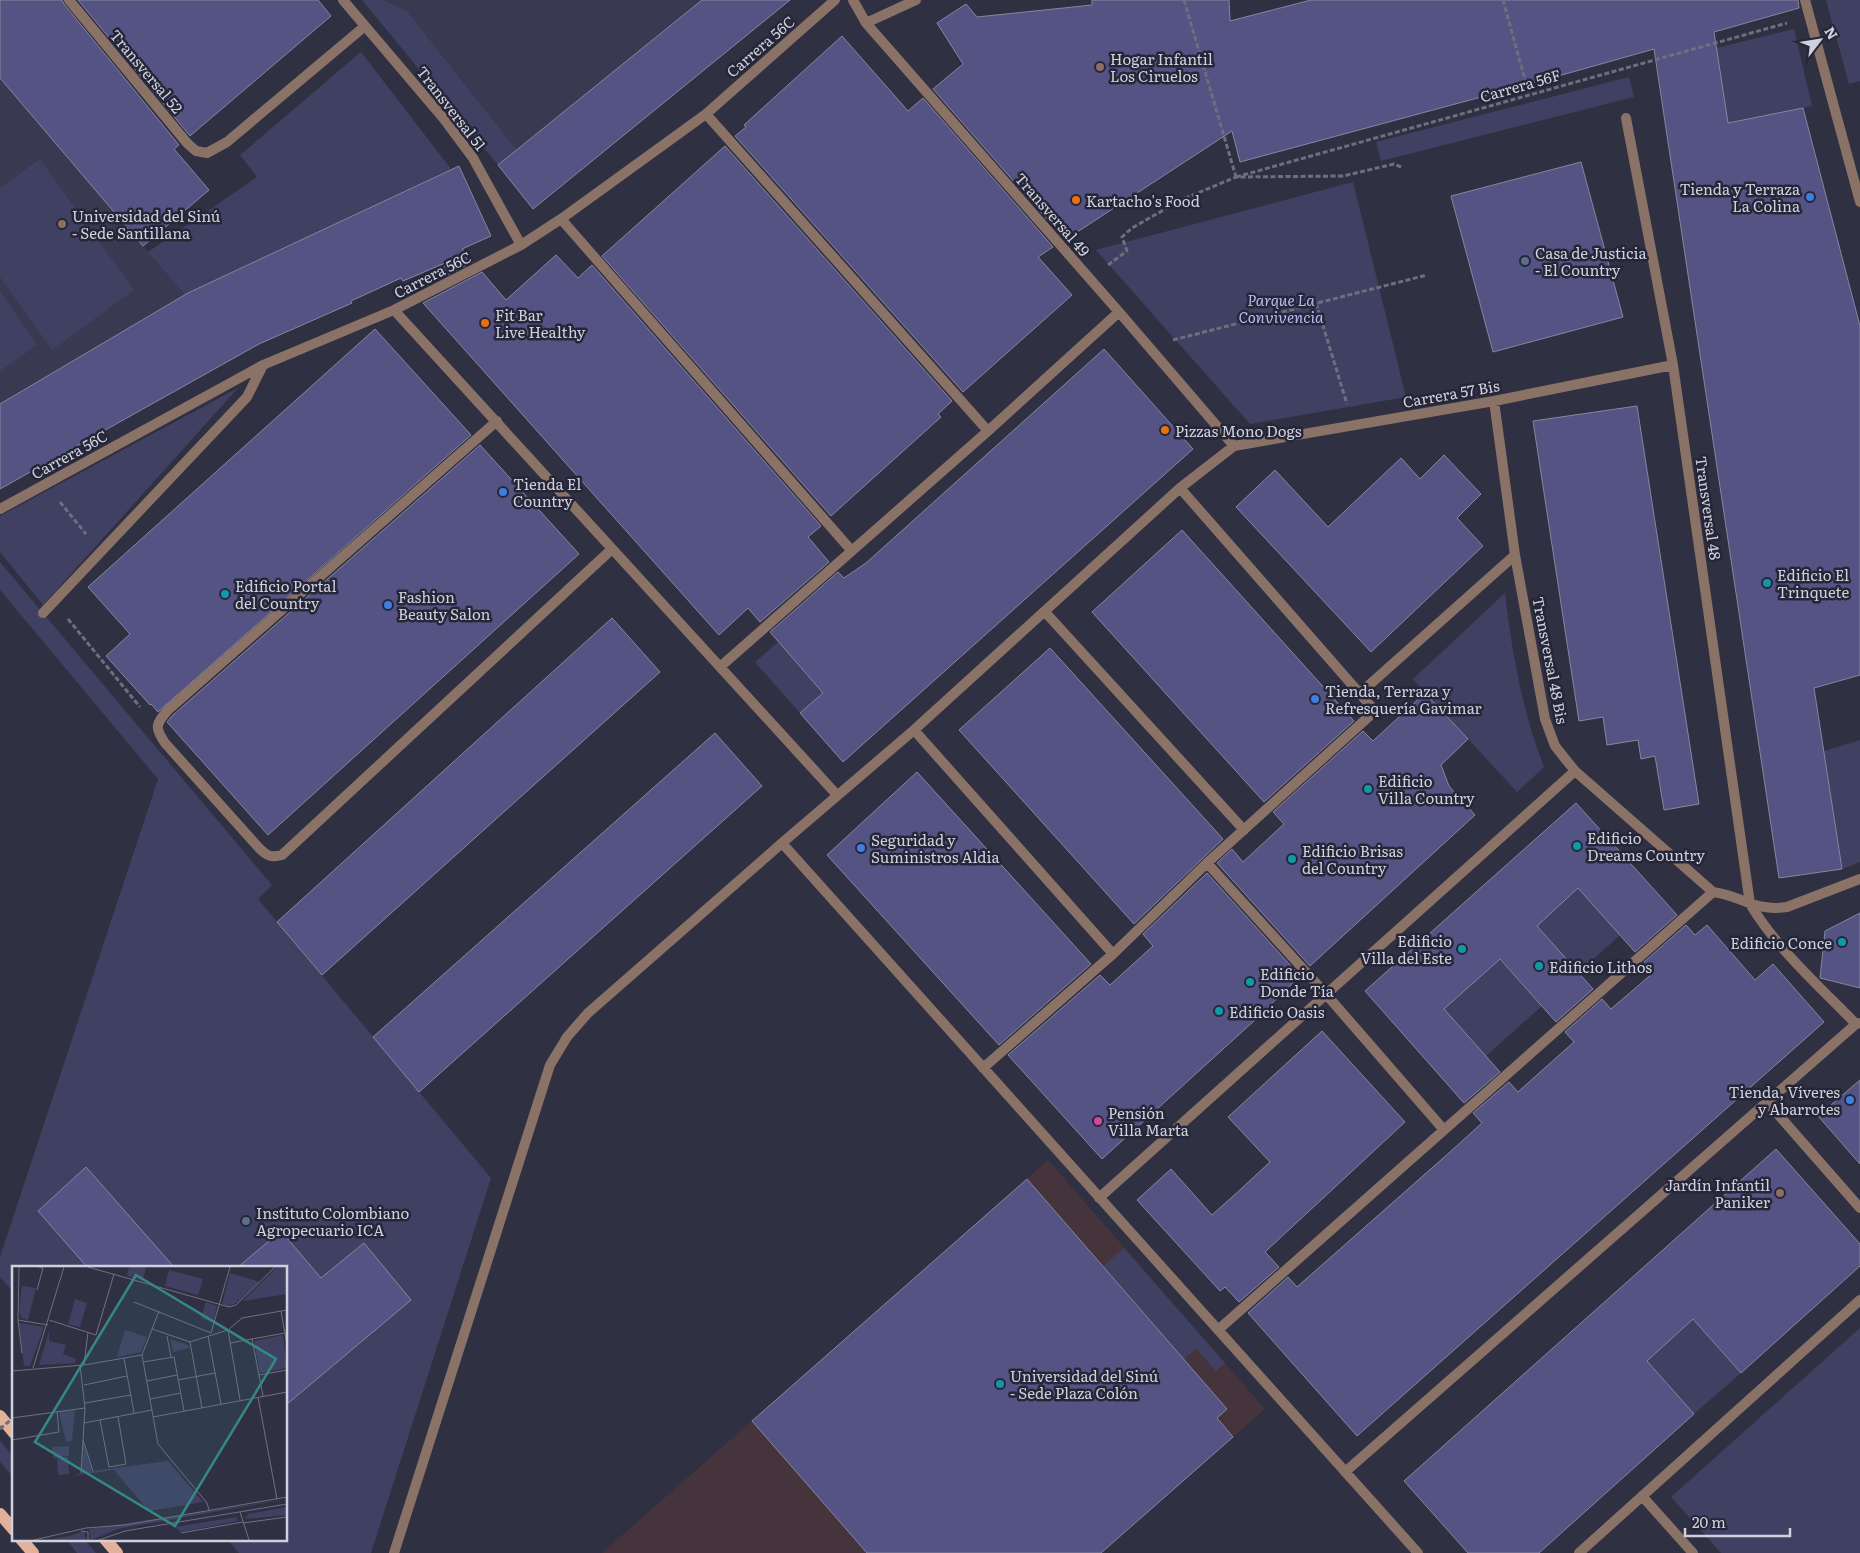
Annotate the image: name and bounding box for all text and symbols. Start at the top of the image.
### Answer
street label: Carrera 56C [721,10,799,82]
north arrow [1795,15,1845,65]
text: N [1820,23,1844,43]
street label: Transversal 52 [105,24,189,118]
place label: Hogar Infantil Los Ciruelos [1110,47,1213,87]
street label: Transversal 51 [412,61,492,155]
marker: Hogar Infantil Los Ciruelos [1094,61,1106,73]
street label: Carrera 56F [1477,63,1563,107]
street label: Transversal 49 [1010,167,1096,261]
place label: Tienda y Terraza La Colina [1679,177,1801,217]
place label: Kartacho's Food [1086,189,1200,212]
marker: Tienda y Terraza La Colina [1804,191,1816,203]
marker: Kartacho's Food [1070,194,1082,206]
place label: Universidad del Sinú - Sede Santillana [72,204,221,244]
marker: Universidad del Sinú - Sede Santillana [56,218,68,230]
place label: Casa de Justicia - El Country [1535,241,1648,281]
street label: Carrera 56C [389,245,475,303]
marker: Casa de Justicia - El Country [1519,255,1531,267]
park label: Parque La Convivencia [1238,288,1324,328]
place label: Fit Bar Live Healthy [495,303,586,343]
marker: Fit Bar Live Healthy [479,317,491,329]
street label: Carrera 57 Bis [1401,373,1501,413]
place label: Pizzas Mono Dogs [1175,419,1302,442]
street label: Carrera 56C [27,424,111,484]
marker: Pizzas Mono Dogs [1159,424,1171,436]
street label: Transversal 48 [1690,455,1728,561]
place label: Tienda El Country [513,472,581,512]
marker: Tienda El Country [497,486,509,498]
place label: Edificio El Trinquete [1777,563,1850,603]
place label: Edificio Portal del Country [235,574,336,614]
marker: Edificio El Trinquete [1761,577,1773,589]
place label: Fashion Beauty Salon [398,585,491,625]
marker: Edificio Portal del Country [219,588,231,600]
street label: Transversal 48 Bis [1527,594,1575,726]
marker: Fashion Beauty Salon [382,599,394,611]
place label: Tienda, Terraza y Refresquería Gavimar [1325,679,1482,719]
marker: Tienda, Terraza y Refresquería Gavimar [1309,693,1321,705]
place label: Edificio Villa Country [1378,769,1475,809]
marker: Edificio Villa Country [1362,783,1374,795]
place label: Edificio Dreams Country [1587,826,1705,866]
place label: Seguridad y Suministros Aldia [871,828,1001,868]
place label: Edificio Brisas del Country [1302,839,1403,879]
marker: Edificio Dreams Country [1571,840,1583,852]
marker: Seguridad y Suministros Aldia [855,842,867,854]
marker: Edificio Brisas del Country [1286,853,1298,865]
place label: Edificio Villa del Este [1360,929,1452,969]
place label: Edificio Conce [1730,931,1832,954]
marker: Edificio Conce [1836,936,1848,948]
marker: Edificio Villa del Este [1456,943,1468,955]
place label: Edificio Lithos [1549,955,1652,978]
marker: Edificio Lithos [1533,960,1545,972]
place label: Edificio Donde Tía [1260,962,1335,1002]
marker: Edificio Donde Tía [1244,976,1256,988]
place label: Edificio Oasis [1229,1000,1325,1023]
marker: Edificio Oasis [1213,1005,1225,1017]
place label: Tienda, Víveres y Abarrotes [1729,1080,1840,1120]
marker: Tienda, Víveres y Abarrotes [1844,1094,1856,1106]
place label: Pensión Villa Marta [1108,1101,1190,1141]
marker: Pensión Villa Marta [1092,1115,1104,1127]
place label: Jardín Infantil Paniker [1665,1173,1770,1213]
marker: Jardín Infantil Paniker [1774,1187,1786,1199]
place label: Instituto Colombiano Agropecuario ICA [256,1201,409,1241]
marker: Instituto Colombiano Agropecuario ICA [240,1215,252,1227]
inset map [12,1266,288,1540]
place label: Universidad del Sinú - Sede Plaza Colón [1010,1364,1159,1404]
marker: Universidad del Sinú - Sede Plaza Colón [994,1378,1006,1390]
scale bar [1685,1506,1790,1538]
text: 20 m [1692,1510,1726,1533]

